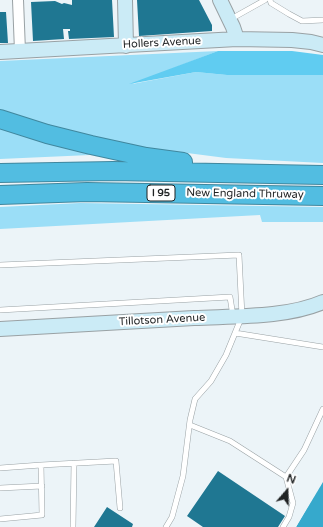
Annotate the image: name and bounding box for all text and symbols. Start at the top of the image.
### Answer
street label: Hollers Avenue [123,34,201,52]
road number: I 95 [147,185,175,201]
street label: New England Thruway [186,186,304,202]
street label: Tillotson Avenue [118,311,206,329]
north arrow [267,471,307,511]
text: N [285,472,298,487]

